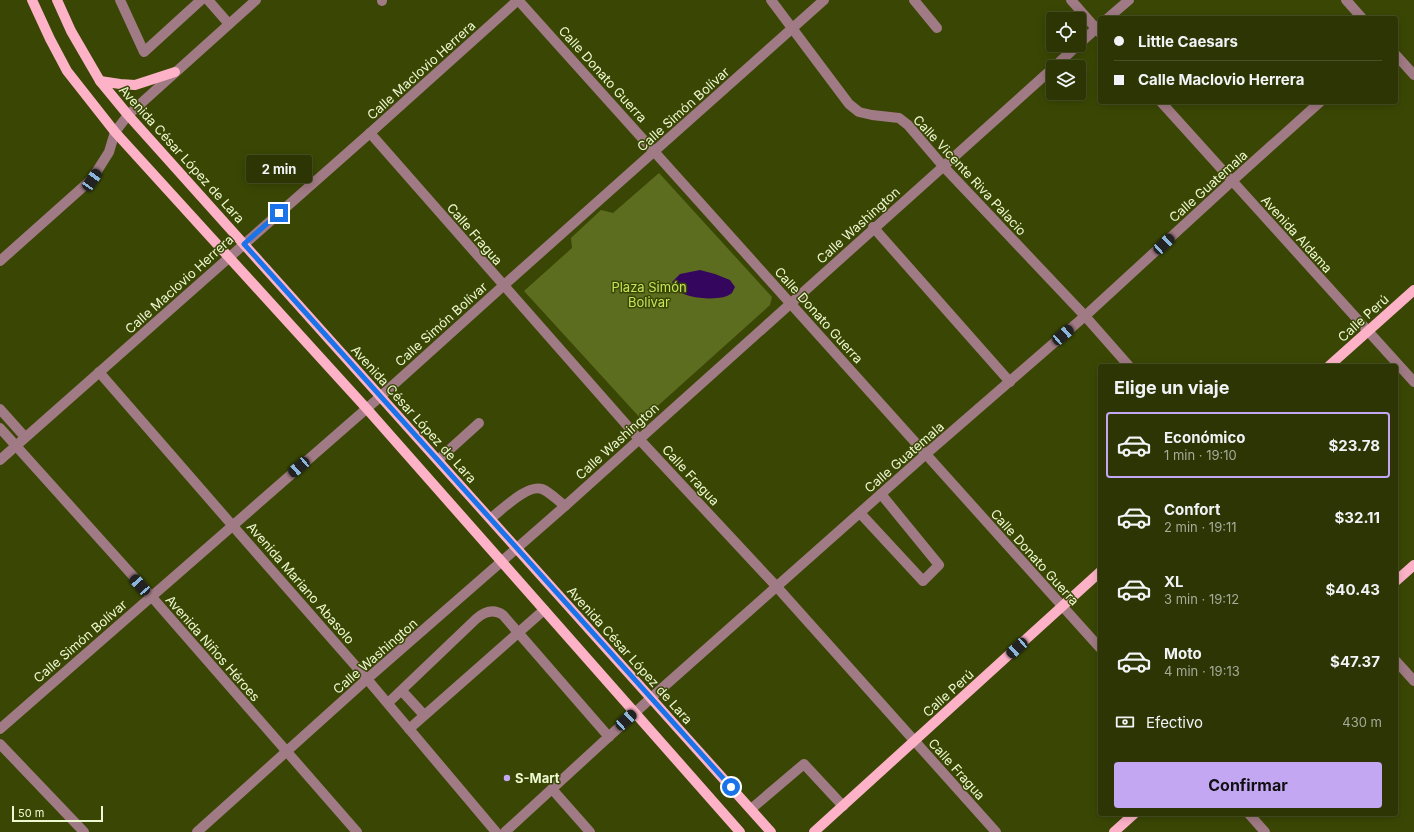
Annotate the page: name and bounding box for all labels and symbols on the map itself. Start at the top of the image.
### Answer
street label: Calle Maclovio Herrera [364,17,478,123]
street label: Calle Donato Guerra [555,22,651,126]
street label: Calle Simón Bolívar [634,63,732,155]
street label: Avenida César López de Lara [116,82,248,226]
street label: Calle Vicente Riva Palacio [910,112,1030,239]
street label: Calle Guatemala [1166,147,1250,225]
callout: 2 min [246,155,312,183]
car [80,167,104,193]
street label: Calle Washington [813,183,903,267]
street label: Avenida Aldama [1258,192,1336,276]
street label: Calle Fragua [444,200,506,268]
route end [270,204,288,222]
street label: Calle Maclovio Herrera [122,231,236,337]
car [1151,231,1177,257]
street label: Calle Donato Guerra [771,263,867,367]
street label: Calle Simón Bolívar [392,278,490,370]
park label: Plaza Simón Bolivar [611,279,687,310]
street label: Calle Perú [1334,291,1392,345]
car [1050,323,1076,347]
street label: Avenida César López de Lara [348,342,480,486]
street label: Calle Washington [572,399,662,483]
street label: Calle Guatemala [861,418,947,496]
street label: Calle Fragua [659,441,723,509]
car [286,455,312,479]
street label: Calle Donato Guerra [987,505,1083,609]
street label: Avenida Mariano Abasolo [244,519,358,647]
car [128,572,152,598]
street label: Avenida César López de Lara [564,583,696,727]
street label: Avenida Niños Héroes [162,592,264,705]
street label: Calle Simón Bolívar [30,596,130,686]
street label: Calle Washington [329,615,421,697]
car [1004,636,1030,660]
street label: Calle Perú [919,666,977,720]
car [613,707,639,733]
street label: Calle Fragua [925,735,989,803]
place label: S-Mart [515,770,560,786]
marker: S-Mart [502,773,512,783]
route start [722,778,740,796]
scale bar [12,804,103,823]

